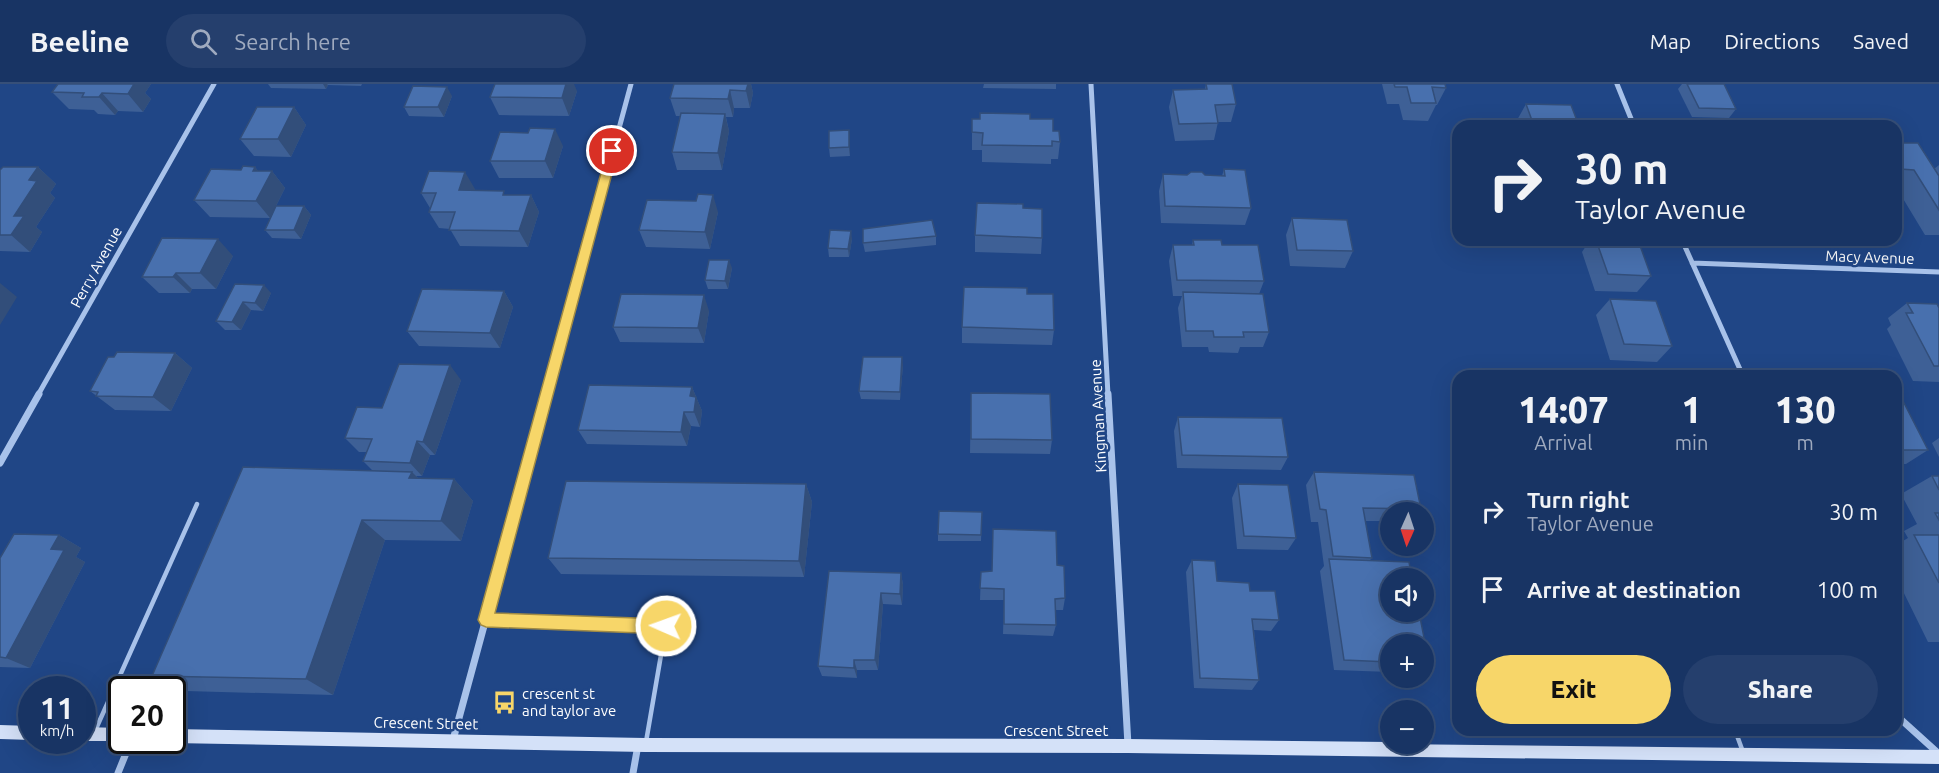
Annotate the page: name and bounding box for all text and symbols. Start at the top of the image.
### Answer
search box [166,14,586,68]
icon: search [187,25,220,58]
text: Beeline [30,26,130,57]
text: Search here [235,29,351,54]
text: Map [1650,29,1691,53]
text: Directions [1724,29,1820,53]
text: Saved [1853,29,1909,53]
pin [586,125,637,176]
icon: arrive [595,134,628,167]
icon: right [1476,144,1554,222]
text: 30 m [1575,145,1669,192]
text: Taylor Avenue [1575,194,1746,224]
street label: Perry Avenue [67,224,125,310]
street label: Macy Avenue [1825,247,1915,267]
street label: Kingman Avenue [1087,359,1109,473]
text: 14:07 [1518,389,1608,430]
text: 1 [1681,389,1702,430]
text: 130 [1775,389,1836,430]
text: Arrival [1534,431,1593,454]
text: min [1675,431,1708,454]
text: m [1797,431,1814,454]
text: Turn right [1527,487,1629,512]
icon: right [1476,495,1509,528]
text: 30 m [1829,499,1878,524]
north arrow [1380,502,1434,556]
map controls [1380,502,1434,754]
text: Taylor Avenue [1527,512,1654,535]
button: sound [1380,568,1434,622]
icon: arrive [1476,573,1509,606]
text: Arrive at destination [1527,577,1741,602]
text: 100 m [1817,577,1878,602]
position arrow [634,594,698,658]
button: + [1380,634,1434,688]
button: Exit [1476,655,1671,724]
button: Share [1683,655,1878,724]
speed limit sign: 20 [108,676,186,754]
place label: crescent st and taylor ave [522,685,616,719]
bus stop icon: crescent st and taylor ave [491,689,517,715]
text: 11 [40,691,74,725]
button: − [1380,700,1434,754]
street label: Crescent Street [374,714,479,732]
text: km/h [40,722,74,739]
street label: Crescent Street [1004,722,1108,739]

